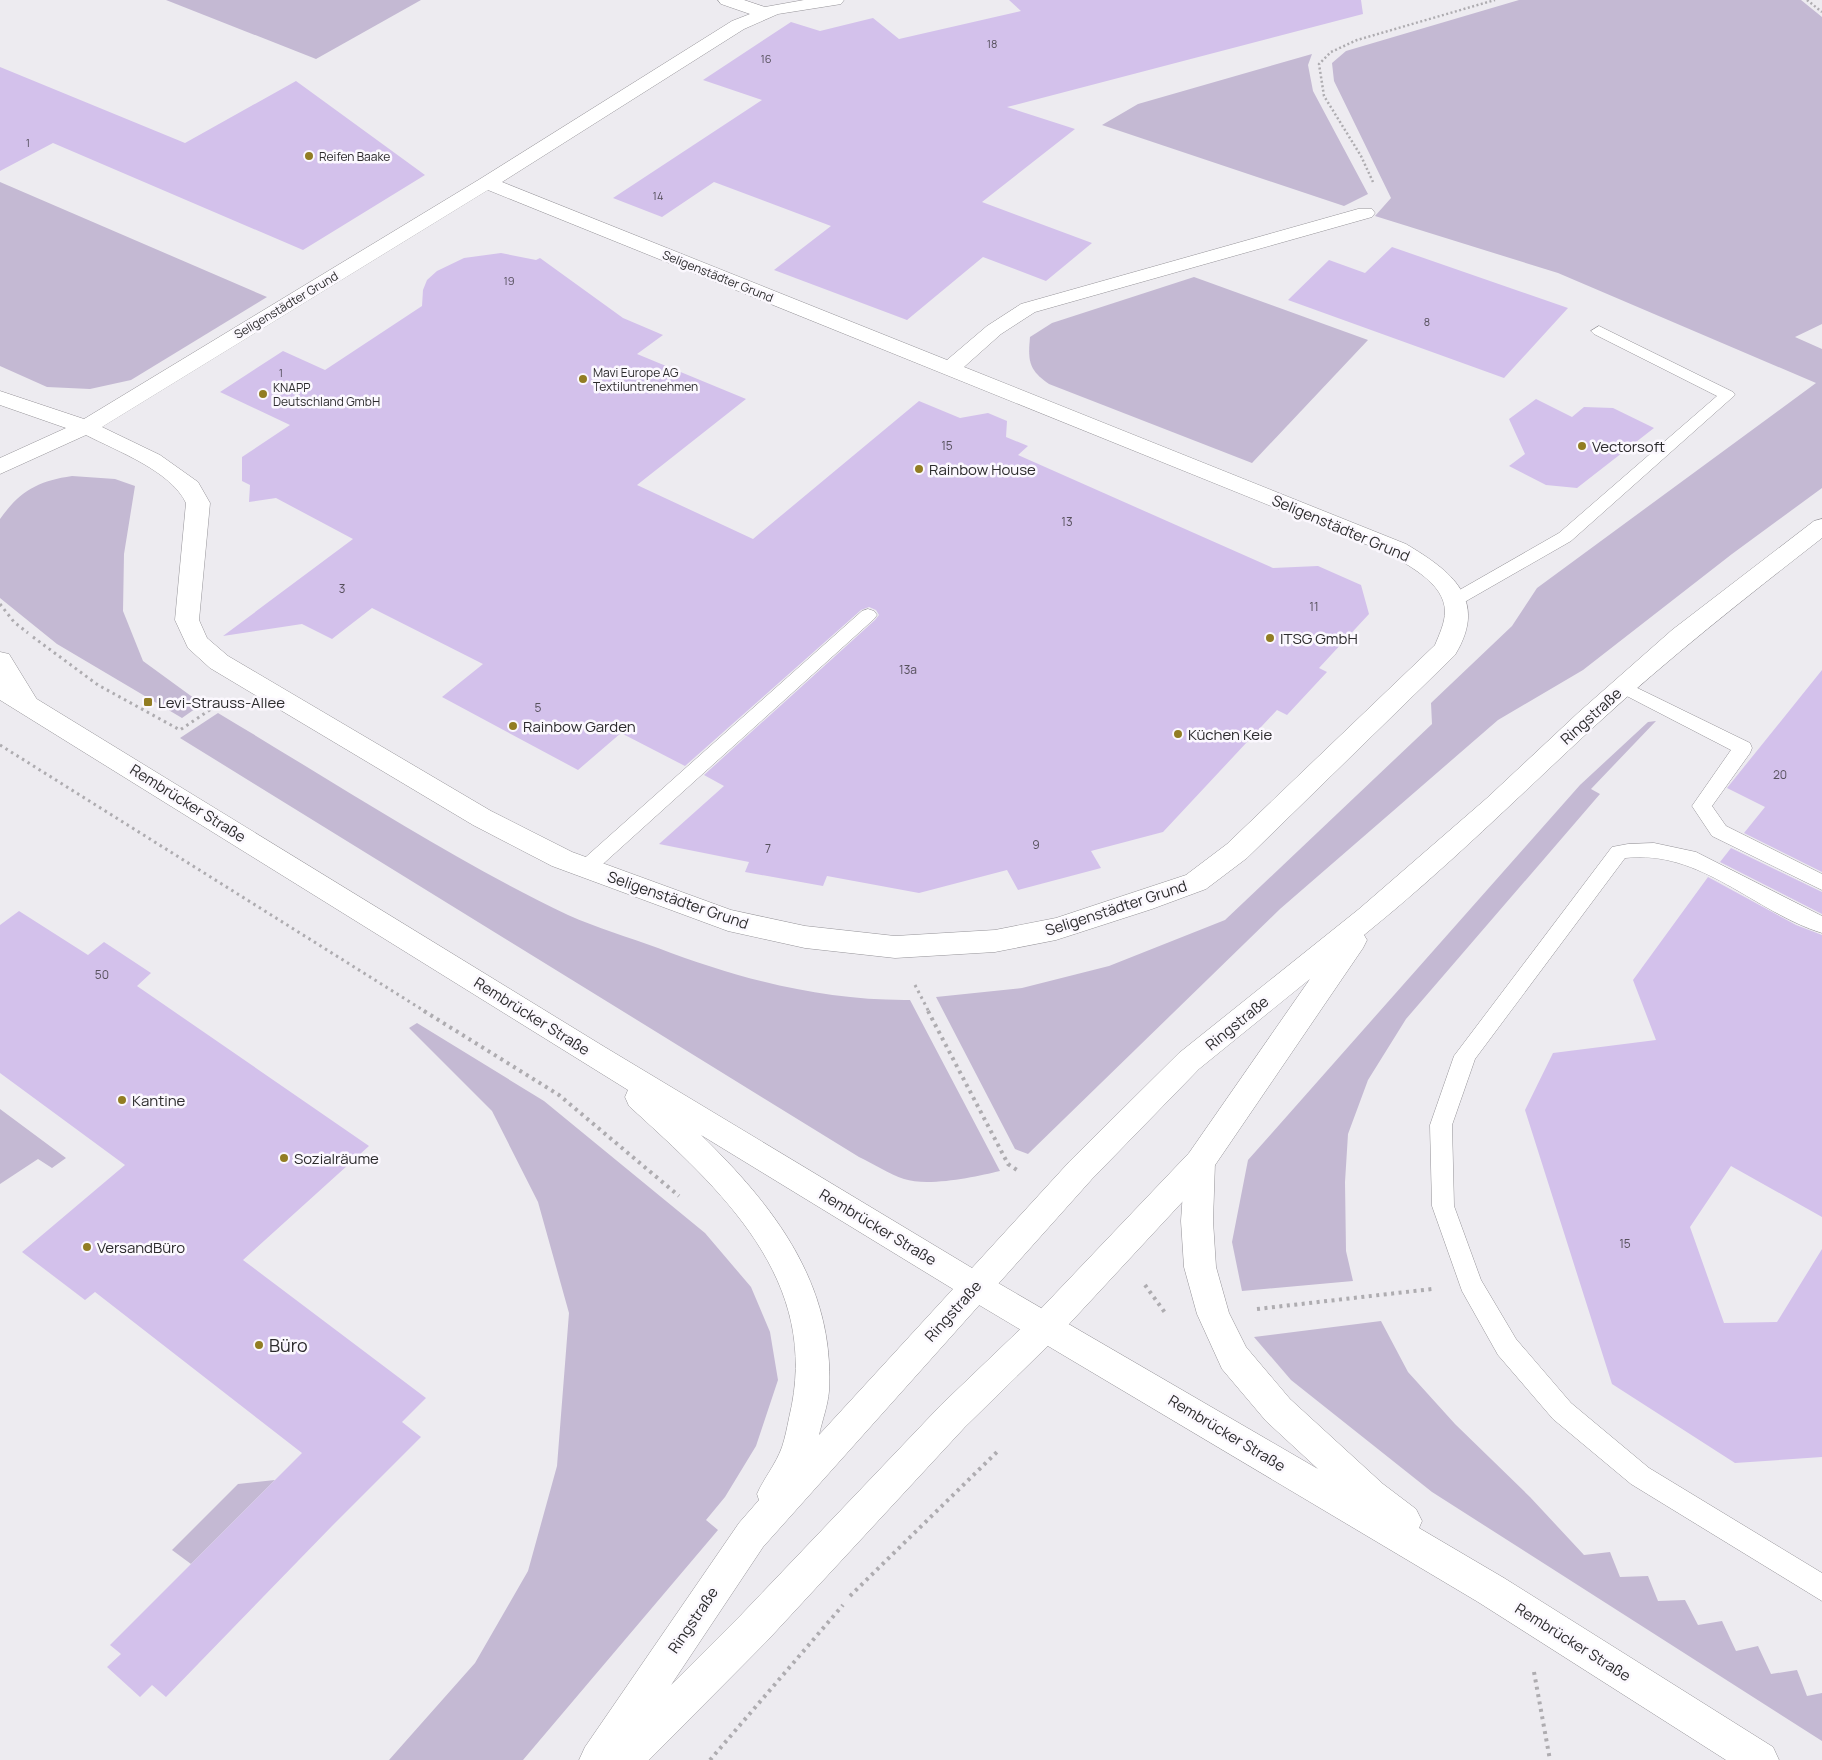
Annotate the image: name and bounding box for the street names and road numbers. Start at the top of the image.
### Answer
street label: Seligenstädter Grund [660,246,776,306]
street label: Seligenstädter Grund [231,267,341,343]
street label: Seligenstädter Grund [1269,489,1413,567]
street label: Ringstraße [1556,683,1626,749]
street label: Rembrücker Straße [126,759,250,847]
street label: Seligenstädter Grund [605,866,751,934]
street label: Seligenstädter Grund [1042,875,1190,941]
street label: Rembrücker Straße [470,972,594,1060]
street label: Ringstraße [1201,991,1273,1055]
street label: Rembrücker Straße [816,1184,941,1270]
street label: Ringstraße [920,1276,986,1346]
street label: Rembrücker Straße [1165,1390,1290,1476]
street label: Ringstraße [663,1583,723,1657]
street label: Rembrücker Straße [1511,1598,1635,1686]

